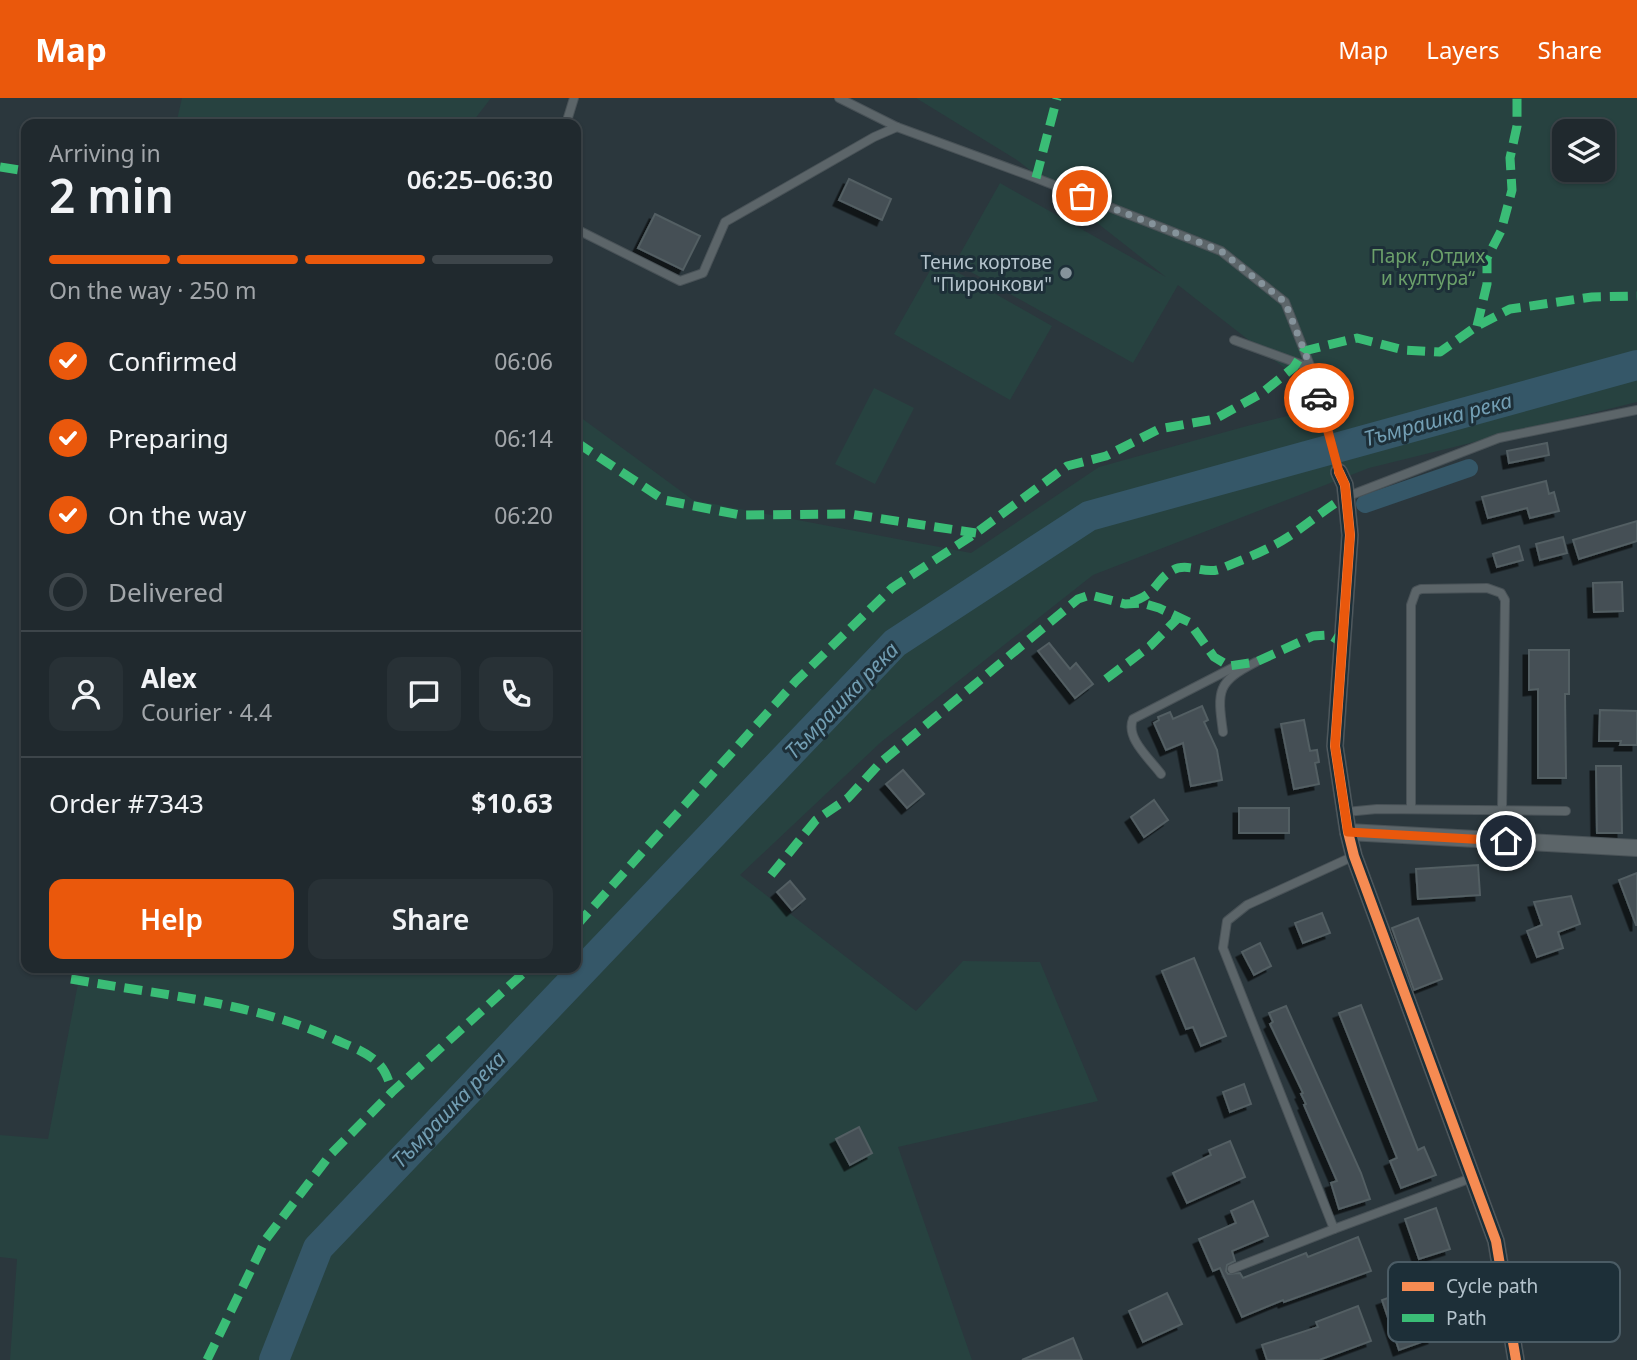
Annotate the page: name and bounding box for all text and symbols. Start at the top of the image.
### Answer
text: Map [35,27,107,72]
text: Map [1338,33,1388,66]
text: Layers [1426,33,1500,66]
text: Share [1538,33,1602,66]
map controls [1552,119,1615,182]
button: layers [1552,119,1615,182]
text: Arriving in [49,137,161,169]
text: 06:25–06:30 [407,161,553,197]
text: 2 min [49,164,174,226]
pin [1052,166,1112,226]
icon: bag [1063,177,1101,215]
park label: Парк „Отдих и култура“ [1371,243,1486,291]
place label: Тенис кортове "Пиронкови" [920,249,1052,297]
marker: Тенис кортове "Пиронкови" [1058,265,1074,281]
text: On the way · 250 m [49,274,256,306]
icon: check [49,342,87,380]
text: Confirmed [108,343,238,379]
text: 06:06 [494,345,553,377]
courier [1284,363,1354,433]
icon: car [1300,379,1338,417]
water label: Тъмрашка река [1360,386,1515,452]
icon: check [49,419,87,457]
text: Preparing [108,420,229,456]
text: 06:14 [494,422,553,454]
icon: check [49,496,87,534]
text: On the way [108,497,246,533]
text: 06:20 [494,499,553,531]
text: Delivered [108,574,224,610]
water label: Тъмрашка река [778,636,904,765]
button: person [49,657,123,731]
button: chat [387,657,461,731]
button: phone [479,657,553,731]
text: Alex [141,660,197,696]
text: Courier · 4.4 [141,696,272,728]
text: Order #7343 [49,785,204,821]
text: $10.63 [471,785,553,821]
pin [1476,811,1536,871]
icon: home [1487,822,1525,860]
button: Help [49,879,294,959]
button: Share [308,879,553,959]
water label: Тъмрашка река [385,1045,511,1174]
legend [1388,1262,1620,1342]
text: Cycle path [1446,1273,1538,1299]
text: Path [1446,1305,1487,1331]

